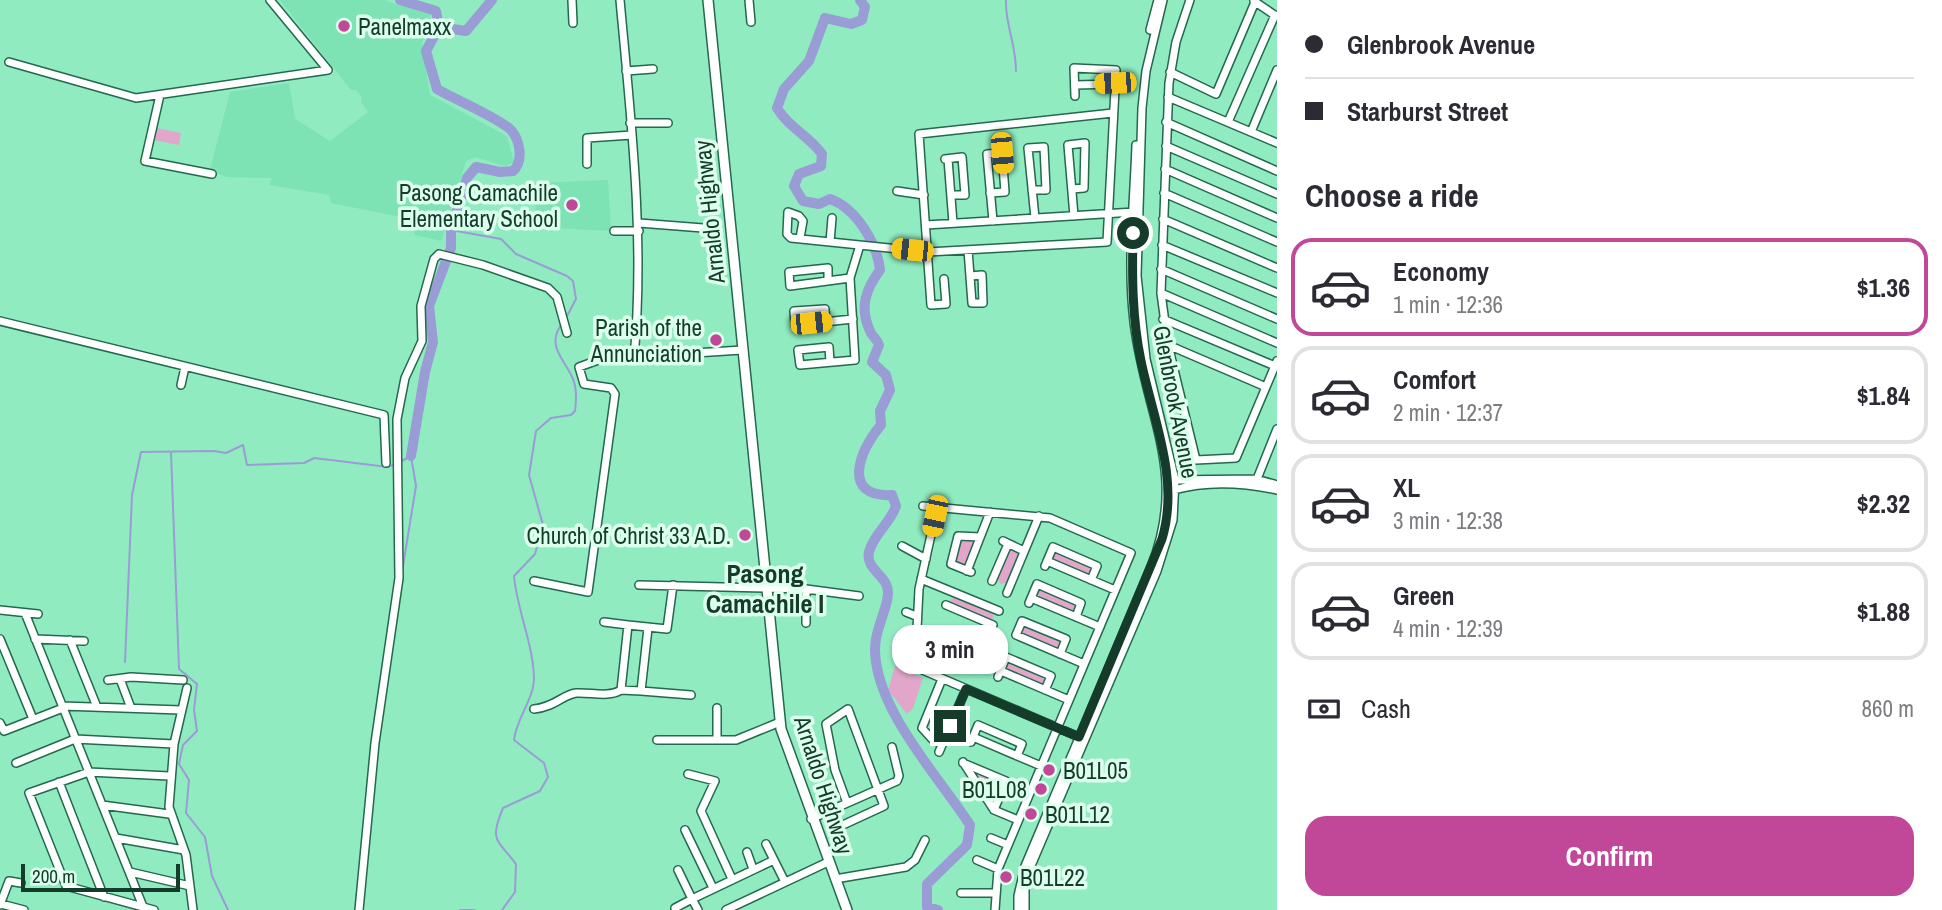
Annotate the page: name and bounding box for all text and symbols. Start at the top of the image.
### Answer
place label: Panelmaxx [358,11,452,42]
marker: Panelmaxx [336,18,352,34]
text: Glenbrook Avenue [1347,27,1535,62]
car [1094,72,1137,94]
text: Starburst Street [1347,94,1508,129]
car [990,131,1015,175]
street label: Arnaldo Highway [686,138,732,286]
text: Choose a ride [1305,174,1479,217]
place label: Pasong Camachile Elementary School [399,177,558,234]
marker: Pasong Camachile Elementary School [564,197,580,213]
route start [1117,217,1149,249]
car [891,237,934,263]
text: Economy [1393,254,1489,289]
icon: car [1309,256,1372,319]
text: $1.36 [1857,270,1910,305]
text: 1 min · 12:36 [1393,289,1503,320]
car [790,310,833,336]
place label: Parish of the Annunciation [590,312,702,369]
street label: Glenbrook Avenue [1146,323,1206,481]
marker: Parish of the Annunciation [708,332,724,348]
text: Comfort [1393,362,1476,397]
icon: car [1309,364,1372,427]
text: $1.84 [1857,378,1910,413]
text: 2 min · 12:37 [1393,397,1503,428]
text: XL [1393,470,1420,505]
icon: car [1309,472,1372,535]
text: $2.32 [1857,486,1910,521]
car [921,493,950,539]
text: 3 min · 12:38 [1393,505,1503,536]
place label: Church of Christ 33 A.D. [527,520,731,551]
marker: Church of Christ 33 A.D. [737,527,753,543]
district label: Pasong Camachile I [706,556,824,621]
text: Green [1393,578,1455,613]
icon: car [1309,580,1372,643]
text: $1.88 [1857,594,1910,629]
text: 4 min · 12:39 [1393,613,1503,644]
callout: 3 min [892,624,1008,674]
text: 3 min [925,634,975,665]
icon: cash [1305,690,1343,728]
text: Cash [1361,691,1411,726]
text: 860 m [1862,693,1914,724]
route end [934,710,966,742]
street label: Arnaldo Highway [787,711,861,859]
place label: B01L05 [1063,755,1128,786]
marker: B01L05 [1041,762,1057,778]
place label: B01L08 [962,774,1027,805]
marker: B01L08 [1033,781,1049,797]
place label: B01L12 [1045,799,1110,830]
marker: B01L12 [1023,806,1039,822]
button: Confirm [1305,816,1914,896]
scale bar [21,861,180,893]
place label: B01L22 [1020,862,1085,893]
text: 200 m [32,863,75,889]
marker: B01L22 [998,869,1014,885]

